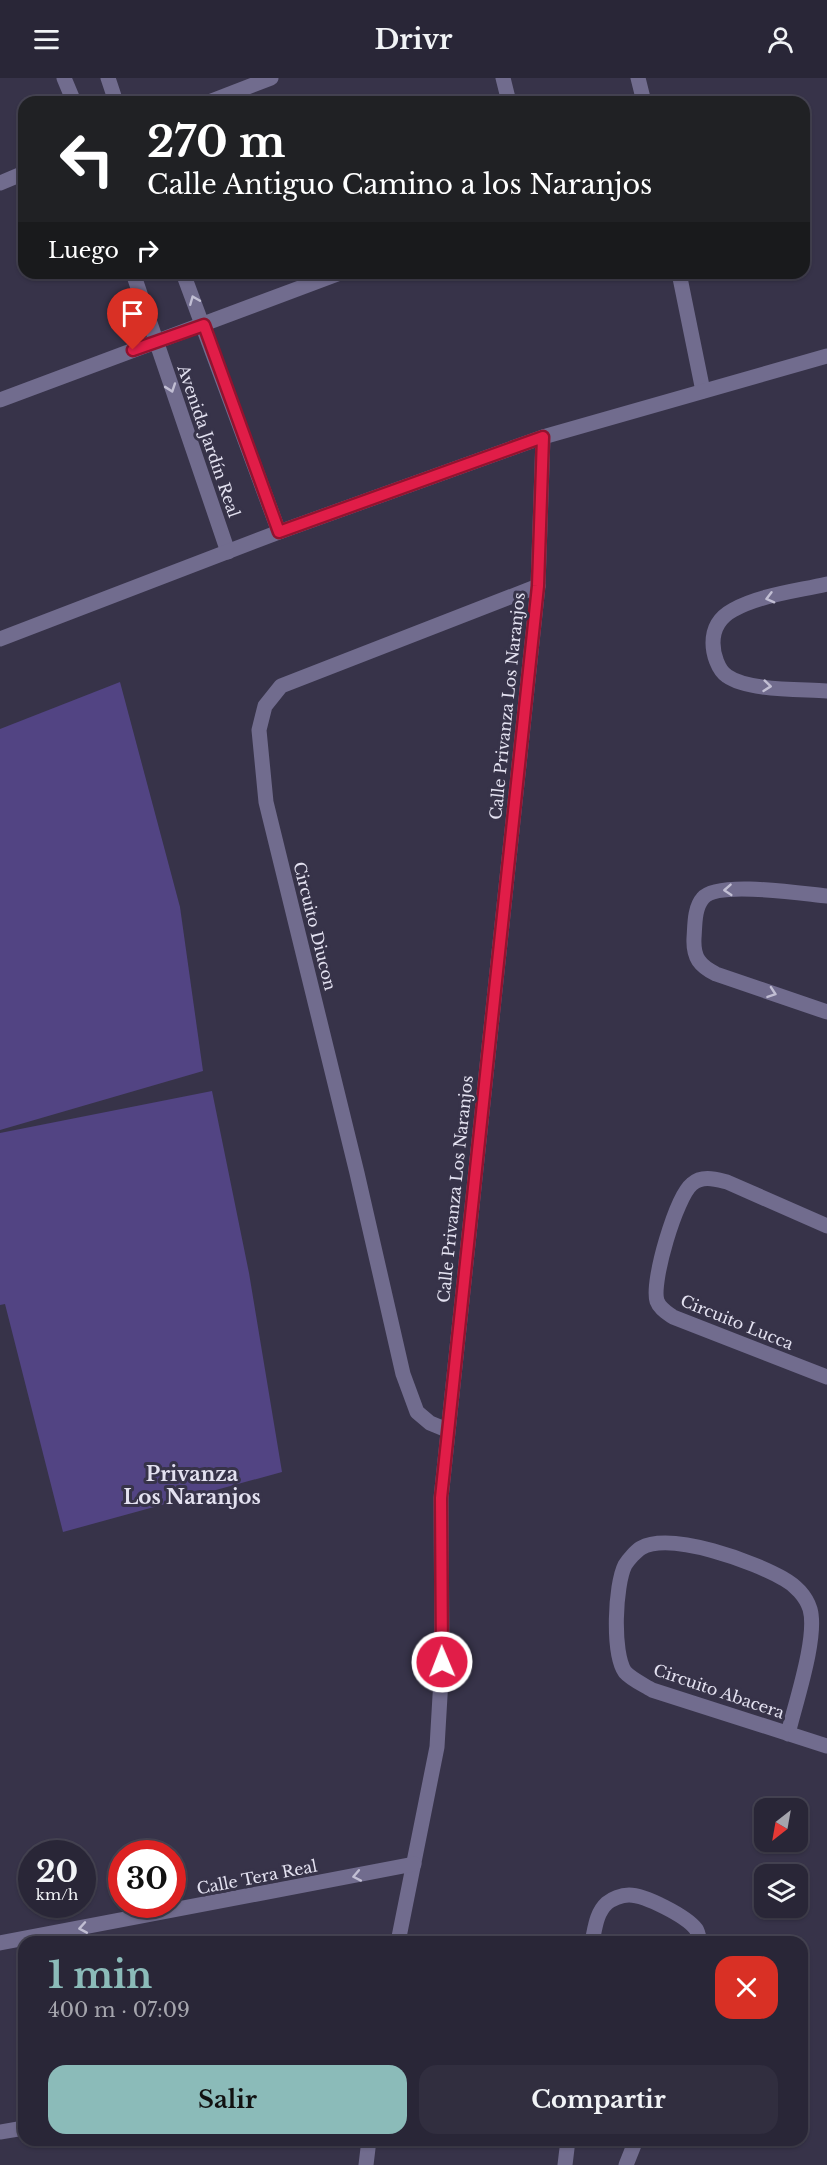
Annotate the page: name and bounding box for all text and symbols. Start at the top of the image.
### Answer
icon: menu [30,23,63,56]
text: Drivr [374,23,453,56]
icon: person [764,23,797,56]
text: 270 m [147,116,285,168]
icon: left [48,120,126,198]
text: Calle Antiguo Camino a los Naranjos [147,168,652,201]
icon: right [131,234,164,267]
text: Luego [48,237,119,264]
pin [107,288,158,350]
one-way arrow [189,295,201,306]
icon: arrive [116,297,149,330]
street label: Avenida Jardín Real [173,361,245,520]
one-way arrow [164,382,177,393]
street label: Calle Privanza Los Naranjos [485,591,529,821]
one-way arrow [765,591,776,603]
one-way arrow [762,679,771,692]
street label: Circuito Diucon [289,860,341,992]
one-way arrow [724,884,733,897]
one-way arrow [766,986,777,999]
street label: Calle Privanza Los Naranjos [433,1074,477,1304]
street label: Circuito Lucca [678,1290,796,1354]
district label: Privanza Los Naranjos [123,1462,261,1509]
position arrow [410,1630,474,1694]
street label: Circuito Abacera [651,1659,787,1723]
north arrow [754,1798,808,1852]
map controls [754,1798,808,1918]
speed limit sign: 30 [108,1840,186,1918]
text: 20 [36,1853,78,1890]
street label: Calle Tera Real [195,1856,319,1898]
button: layers [754,1864,808,1918]
one-way arrow [352,1869,362,1882]
text: km/h [36,1885,78,1904]
one-way arrow [78,1921,87,1933]
text: 1 min [48,1953,152,1998]
button: close [715,1956,778,2019]
text: 400 m · 07:09 [48,1998,190,2022]
button: Salir [48,2065,407,2134]
button: Compartir [419,2065,778,2134]

